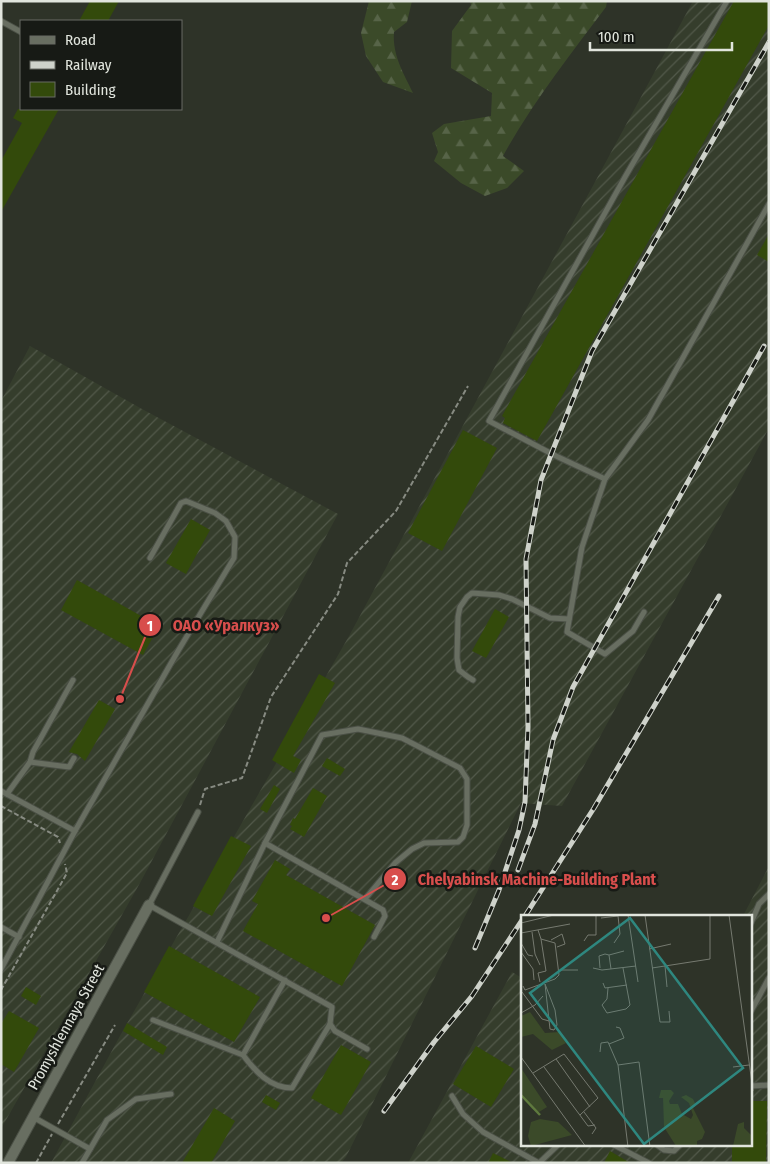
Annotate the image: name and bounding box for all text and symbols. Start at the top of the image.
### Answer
legend [20,20,182,110]
scale bar [590,20,732,52]
text: 100 m [598,28,635,46]
text: Road [65,31,96,49]
text: Railway [65,56,112,74]
text: Building [65,81,116,99]
callout: ОАО «Уралкуз» [138,610,289,641]
text: ОАО «Уралкуз» [173,616,279,635]
text: 1 [147,617,153,635]
callout: Chelyabinsk Machine-Building Plant [383,864,666,895]
text: Chelyabinsk Machine-Building Plant [418,870,657,889]
text: 2 [391,871,399,889]
inset map [521,915,752,1146]
street label: Promyshlennaya Street [24,961,108,1093]

